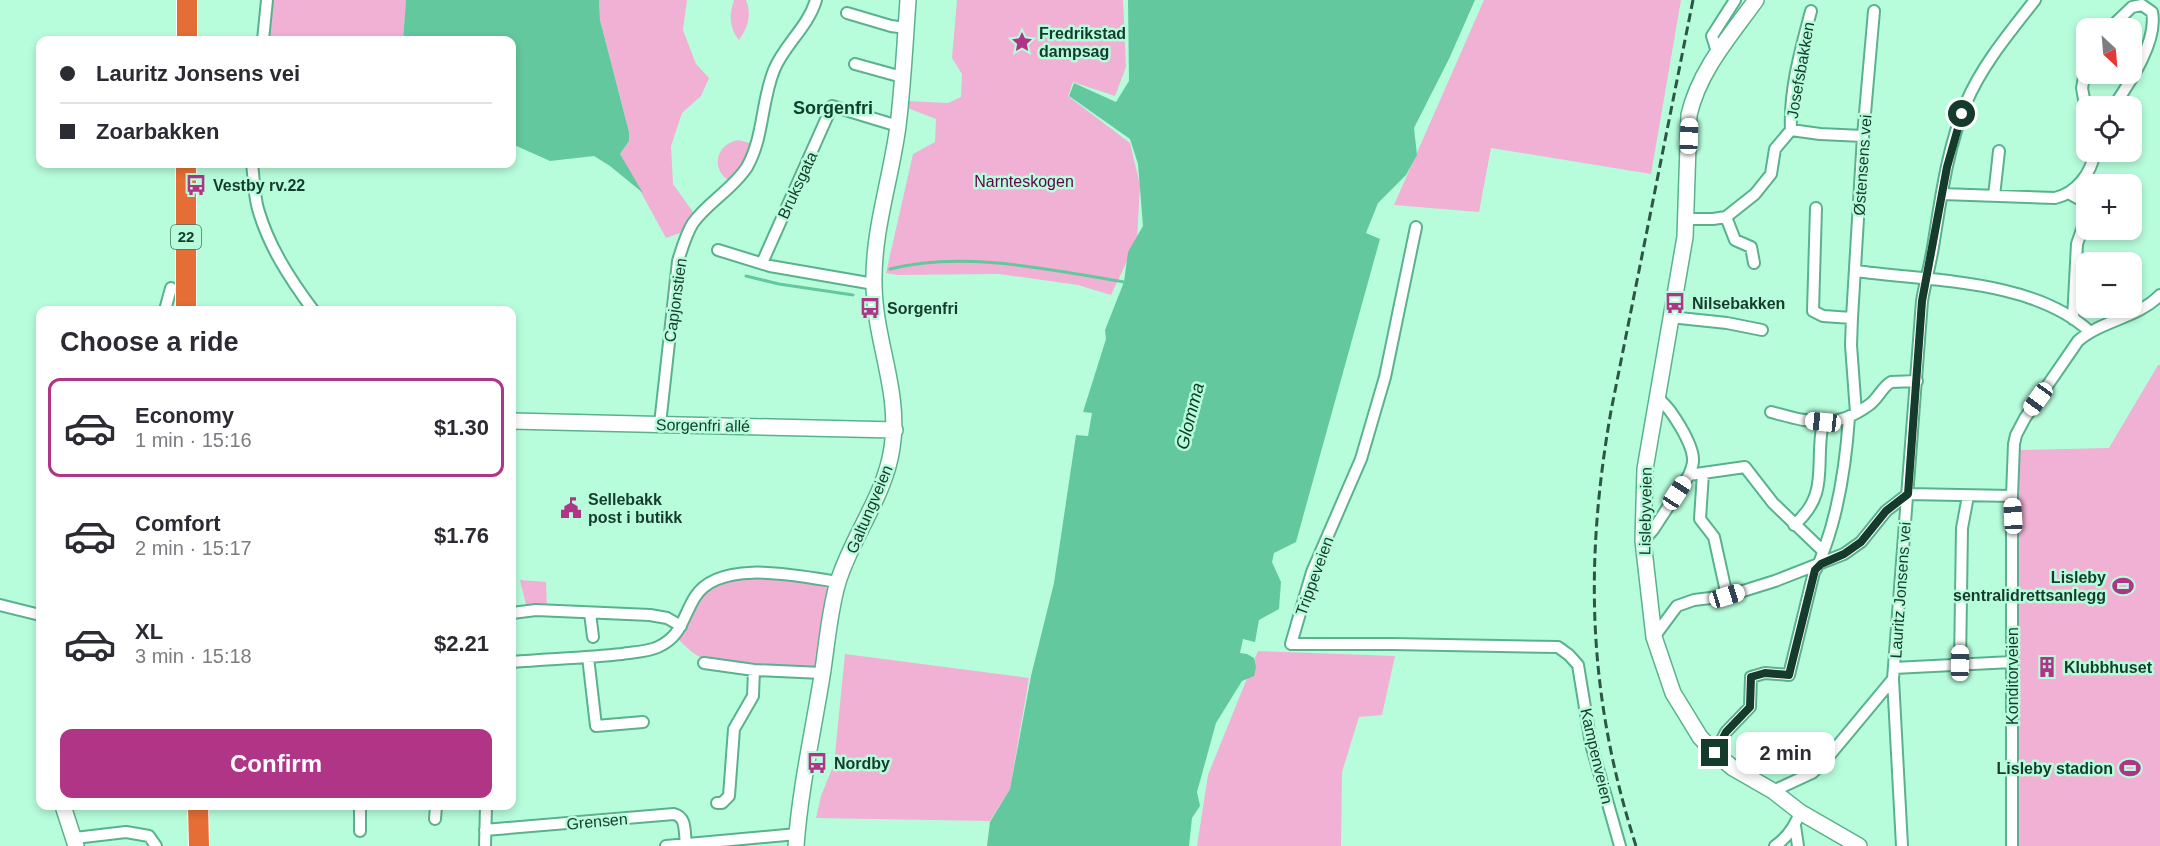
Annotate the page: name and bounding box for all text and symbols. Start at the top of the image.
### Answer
north arrow [2076,18,2142,84]
map controls [2076,18,2142,318]
street label: Josefsbakken [1784,20,1817,120]
place label: Fredrikstad dampsag [1039,25,1126,60]
place icon: Fredrikstad dampsag [1010,30,1034,54]
text: Lauritz Jonsens vei [96,61,300,86]
button: locate [2076,96,2142,162]
district label: Sorgenfri [793,98,873,118]
route start [1948,100,1975,127]
street label: Østensens vei [1850,114,1875,216]
car [1679,118,1699,154]
text: Zoarbakken [96,119,220,144]
street label: Bruksgata [775,149,820,221]
bus stop icon: Vestby rv.22 [184,173,208,197]
park label: Narnteskogen [974,173,1074,190]
button: + [2076,174,2142,240]
place label: Vestby rv.22 [213,177,305,194]
road number: 22 [171,225,201,249]
button: − [2076,252,2142,318]
street label: Capjonstien [661,257,690,343]
bus stop icon: Nilsebakken [1663,291,1687,315]
place label: Nilsebakken [1692,295,1785,312]
bus stop icon: Sorgenfri [858,296,882,320]
place label: Sorgenfri [887,300,958,317]
text: Choose a ride [60,327,239,357]
car [2020,379,2056,419]
water label: Glomma [1172,381,1208,451]
icon: car [63,401,117,455]
text: Economy [135,403,234,428]
car [1804,411,1842,433]
text: $1.30 [434,415,489,440]
street label: Sorgenfri allé [656,416,750,435]
text: 1 min · 15:16 [135,429,252,451]
street label: Galtungveien [843,462,896,556]
street label: Lislebyveien [1636,467,1655,555]
car [1660,473,1694,513]
place label: Sellebakk post i butikk [588,491,682,526]
public building icon: Sellebakk post i butikk [559,496,583,520]
car [2003,498,2023,534]
icon: car [63,509,117,563]
text: Comfort [135,511,221,536]
street label: Lauritz Jonsens vei [1887,521,1914,659]
text: $1.76 [434,523,489,548]
street label: Trippeveien [1292,534,1337,618]
text: 2 min · 15:17 [135,537,252,559]
place label: Lisleby sentralidrettsanlegg [1953,569,2106,604]
sports icon: Lisleby sentralidrettsanlegg [2111,574,2135,598]
car [1707,582,1747,610]
icon: car [63,617,117,671]
text: XL [135,619,163,644]
street label: Konditorveien [2004,627,2021,725]
text: $2.21 [434,631,489,656]
text: 3 min · 15:18 [135,645,252,667]
car [1951,645,1969,681]
building icon: Klubbhuset [2035,655,2059,679]
place label: Klubbhuset [2064,659,2153,676]
street label: Kampenveien [1577,707,1616,806]
button: Confirm [60,729,492,798]
callout: 2 min [1736,732,1835,774]
route end [1701,739,1728,766]
text: 2 min [1759,742,1812,764]
bus stop icon: Nordby [805,751,829,775]
place label: Nordby [834,755,890,772]
sports icon: Lisleby stadion [2118,756,2142,780]
place label: Lisleby stadion [1997,760,2113,777]
street label: Grensen [566,810,628,833]

